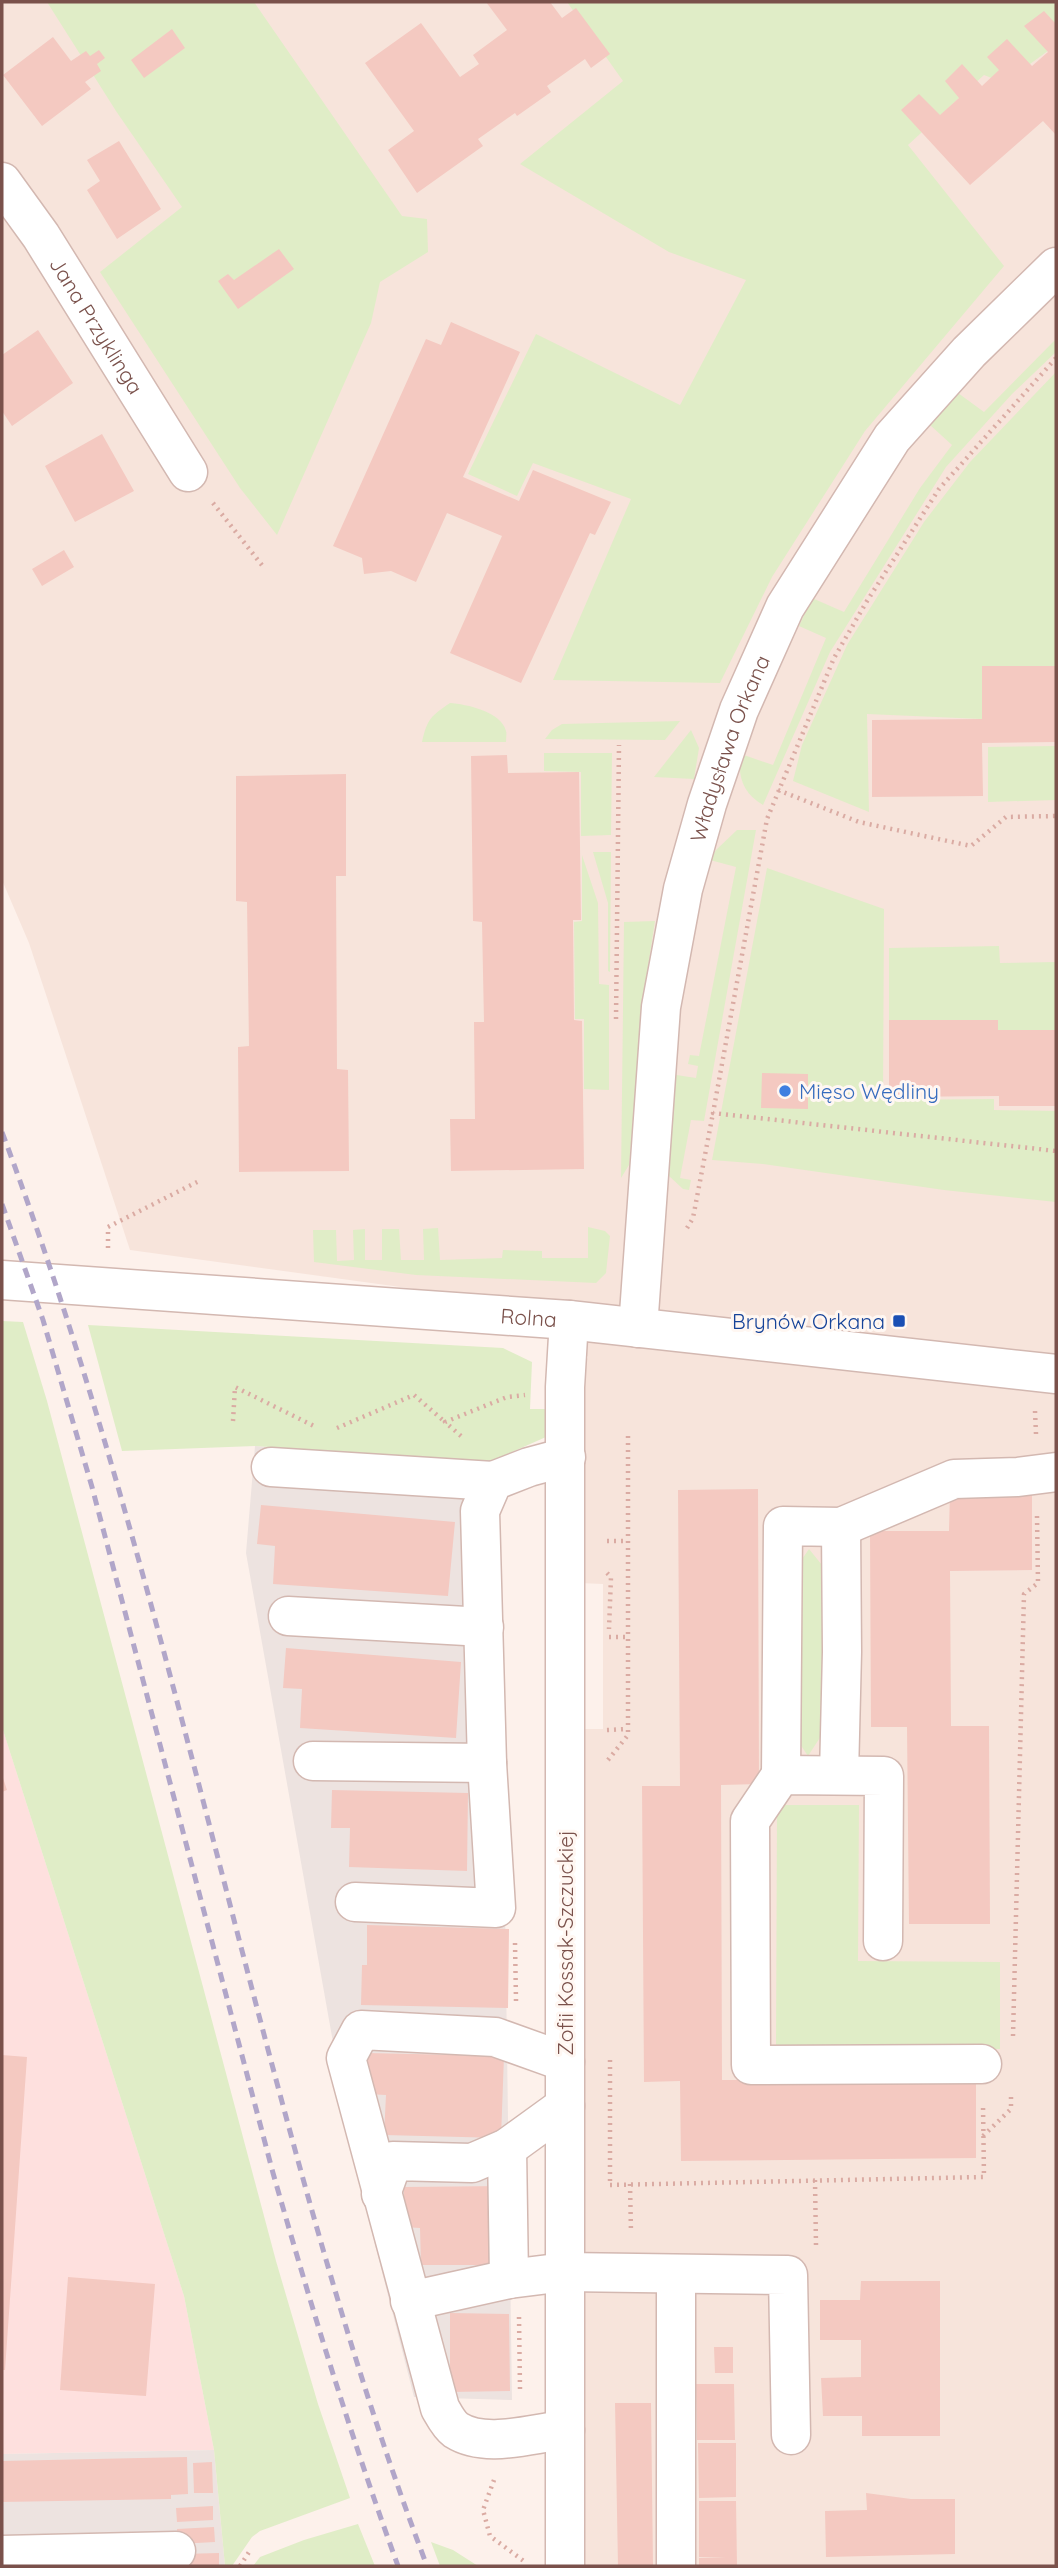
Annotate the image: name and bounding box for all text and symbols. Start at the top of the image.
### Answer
street label: Jana Przyklinga [44,252,149,399]
street label: Władysława Orkana [684,651,775,845]
place label: Mięso Wędliny [799,1078,939,1104]
marker: Mięso Wędliny [777,1083,793,1099]
street label: Rolna [500,1302,558,1332]
place label: Brynów Orkana [732,1308,885,1334]
marker: Brynów Orkana [891,1313,907,1329]
street label: Zofii Kossak-Szczuckiej [552,1830,578,2056]

